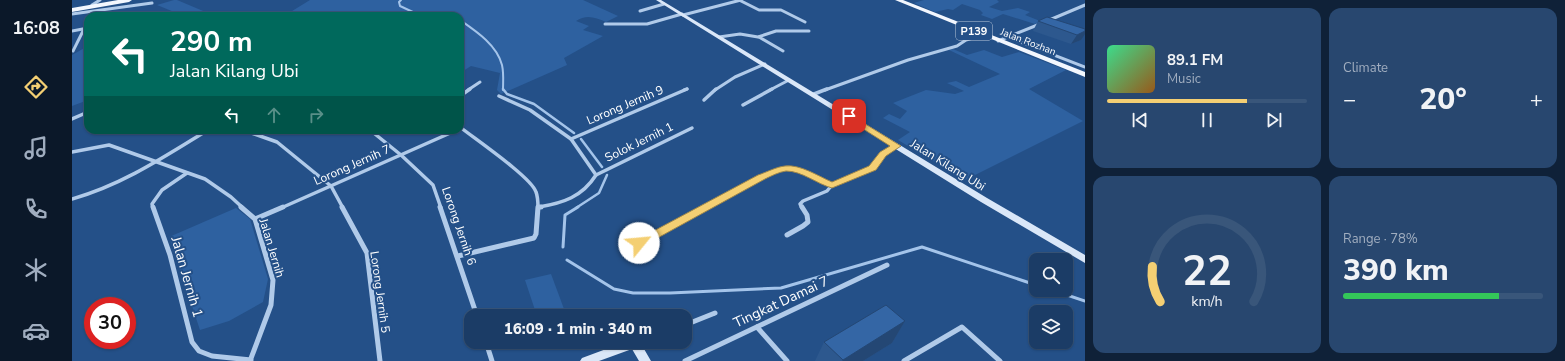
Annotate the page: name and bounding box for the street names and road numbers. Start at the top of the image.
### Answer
road number: P139 [956,22,992,40]
street label: Jalan Rozhan [997,25,1058,59]
street label: Lorong Jernih 9 [584,82,666,128]
street label: Solok Jernih 1 [602,118,676,166]
street label: Jalan Kilang Ubi [907,135,989,194]
street label: Lorong Jernih 7 [311,141,393,189]
street label: Lorong Jernih 6 [438,185,480,267]
street label: Jalan Jernih [255,216,289,280]
street label: Jalan Jernih 1 [166,233,208,320]
street label: Lorong Jernih 5 [366,250,394,334]
street label: Tingkat Damai 7 [730,272,832,332]

